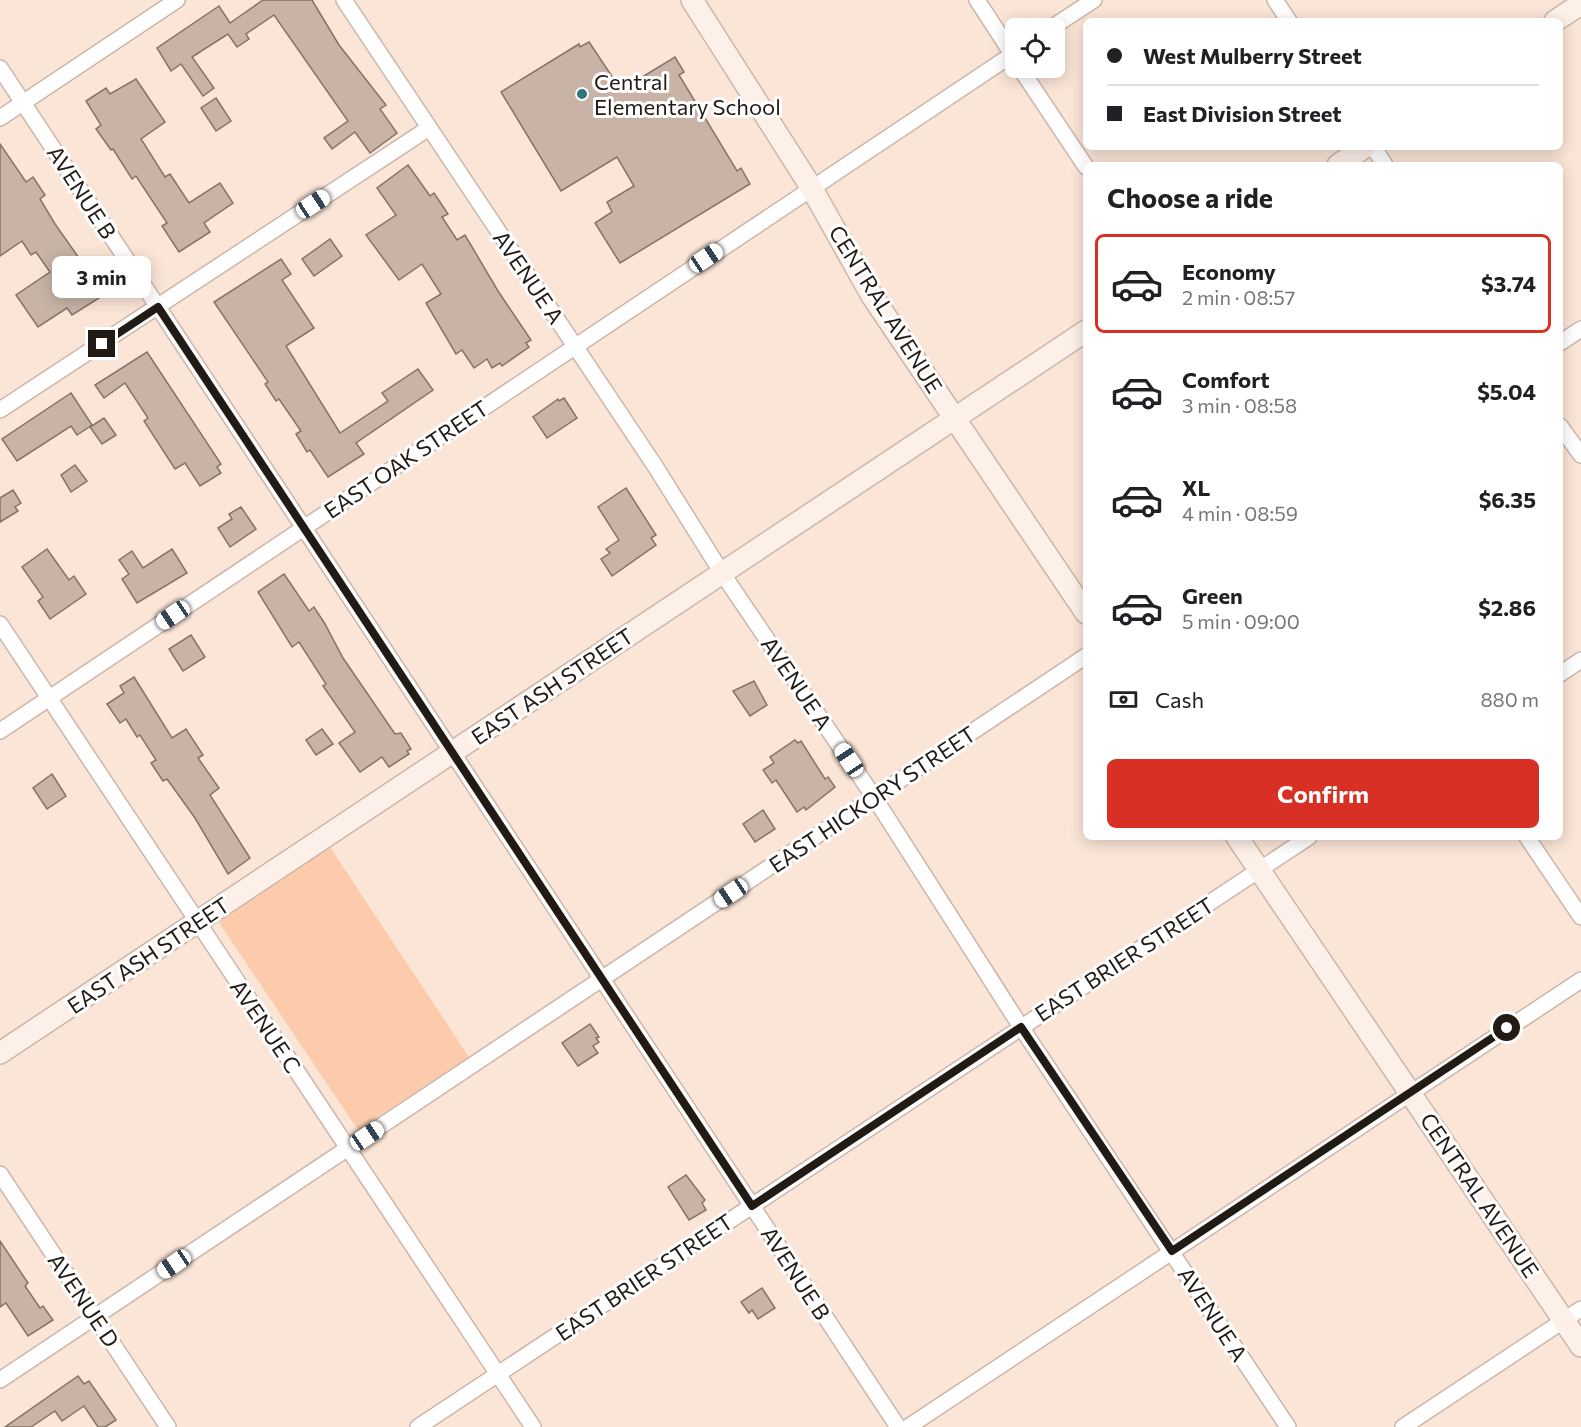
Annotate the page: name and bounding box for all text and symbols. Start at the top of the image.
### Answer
map controls [1005,18,1065,78]
button: locate [1005,18,1065,78]
text: West Mulberry Street [1143,42,1362,69]
place label: Central Elementary School [594,68,781,120]
marker: Central Elementary School [575,87,589,101]
text: East Division Street [1143,100,1342,127]
street label: AVENUE B [42,140,122,244]
text: Choose a ride [1107,181,1273,214]
car [293,187,333,221]
street label: CENTRAL AVENUE [823,220,949,398]
street label: AVENUE A [488,225,570,329]
car [686,240,726,276]
callout: 3 min [52,257,152,299]
icon: car [1110,257,1164,311]
text: Economy [1182,258,1276,285]
text: 3 min [76,265,127,289]
text: $3.74 [1481,270,1536,297]
text: 2 min · 08:57 [1182,285,1295,309]
route end [88,330,115,357]
icon: car [1110,365,1164,419]
text: Comfort [1182,366,1270,393]
text: $5.04 [1477,378,1536,405]
text: 3 min · 08:58 [1182,393,1297,417]
street label: EAST OAK STREET [319,394,493,524]
icon: car [1110,473,1164,527]
text: XL [1182,474,1210,501]
text: $6.35 [1479,486,1536,513]
text: 4 min · 08:59 [1182,501,1298,525]
icon: car [1110,581,1164,635]
text: Green [1182,582,1243,609]
text: $2.86 [1478,594,1536,621]
car [153,597,193,633]
text: 5 min · 09:00 [1182,609,1300,633]
street label: EAST ASH STREET [466,622,638,750]
street label: AVENUE A [756,631,838,735]
icon: cash [1107,683,1140,716]
text: Cash [1155,686,1204,713]
text: 880 m [1480,687,1539,711]
street label: EAST HICKORY STREET [764,720,980,878]
car [831,740,867,780]
button: Confirm [1107,759,1539,828]
car [711,875,751,911]
street label: EAST ASH STREET [62,891,234,1019]
street label: EAST BRIER STREET [1029,891,1219,1027]
street label: AVENUE C [225,974,307,1078]
route start [1493,1014,1520,1041]
street label: CENTRAL AVENUE [1415,1107,1545,1283]
car [347,1118,387,1154]
street label: EAST BRIER STREET [550,1208,738,1346]
street label: AVENUE B [756,1221,836,1325]
car [154,1246,194,1282]
street label: AVENUE D [43,1248,125,1352]
street label: AVENUE A [1173,1262,1253,1366]

